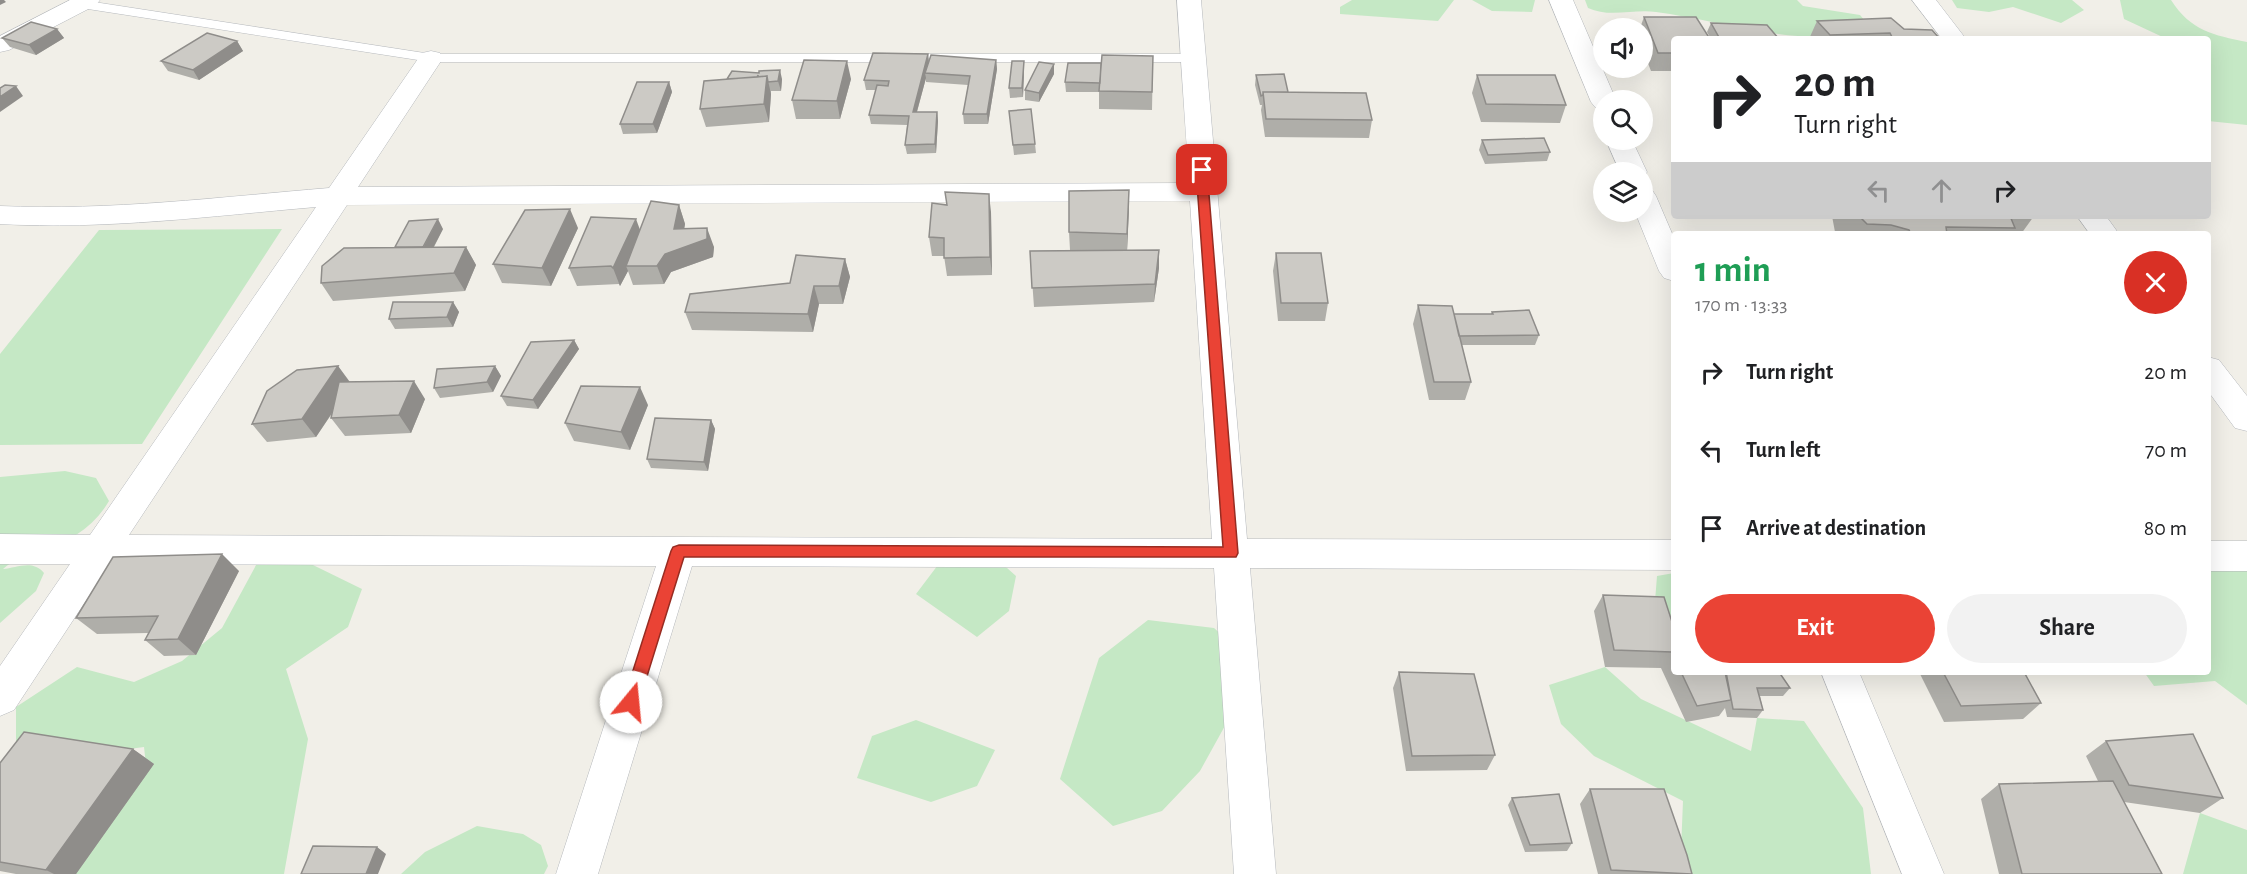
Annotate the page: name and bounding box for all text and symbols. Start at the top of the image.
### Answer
map controls [1593,18,1653,222]
button: sound [1593,18,1653,78]
icon: right [1695,60,1773,138]
text: 20 m [1794,62,1876,104]
button: search [1593,90,1653,150]
text: Turn right [1794,111,1897,138]
pin [1176,144,1227,195]
icon: arrive [1185,153,1218,186]
button: layers [1593,162,1653,222]
icon: left [1862,174,1895,207]
icon: ahead [1925,174,1958,207]
icon: right [1988,174,2021,207]
button: close [2124,251,2187,314]
text: 1 min [1695,252,1771,288]
text: 170 m · 13:33 [1695,295,1787,315]
icon: right [1695,356,1728,389]
text: Turn right [1746,361,1833,383]
text: 20 m [2144,361,2187,383]
icon: left [1695,434,1728,467]
text: Turn left [1746,439,1820,461]
text: 70 m [2145,439,2187,461]
icon: arrive [1695,512,1728,545]
text: Arrive at destination [1746,517,1926,539]
text: 80 m [2144,517,2187,539]
button: Exit [1695,594,1935,663]
button: Share [1947,594,2187,663]
position arrow [599,670,663,734]

